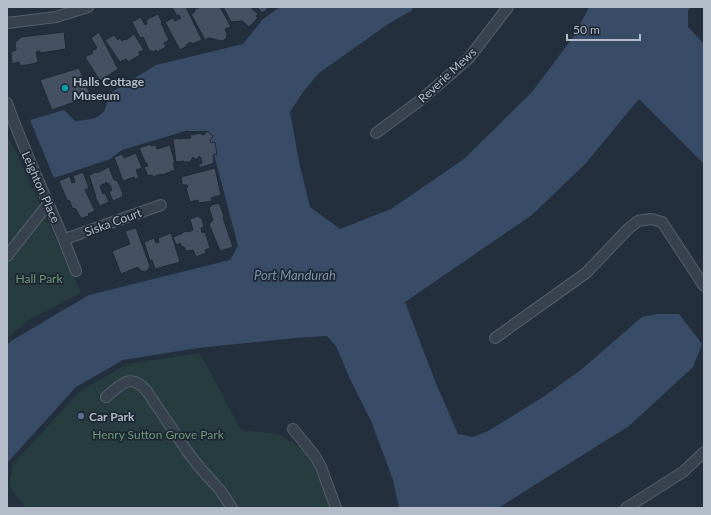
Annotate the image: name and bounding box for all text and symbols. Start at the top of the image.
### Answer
scale bar [567,16,640,42]
text: 50 m [573,22,600,37]
street label: Reverie Mews [415,44,479,106]
place label: Halls Cottage Museum [73,74,145,103]
marker: Halls Cottage Museum [60,83,70,93]
street label: Leighton Place [19,149,63,225]
street label: Siska Court [82,205,144,239]
water label: Port Mandurah [254,267,336,283]
park label: Hall Park [15,271,63,286]
place label: Car Park [89,409,135,424]
marker: Car Park [76,411,86,421]
park label: Henry Sutton Grove Park [92,427,225,442]

